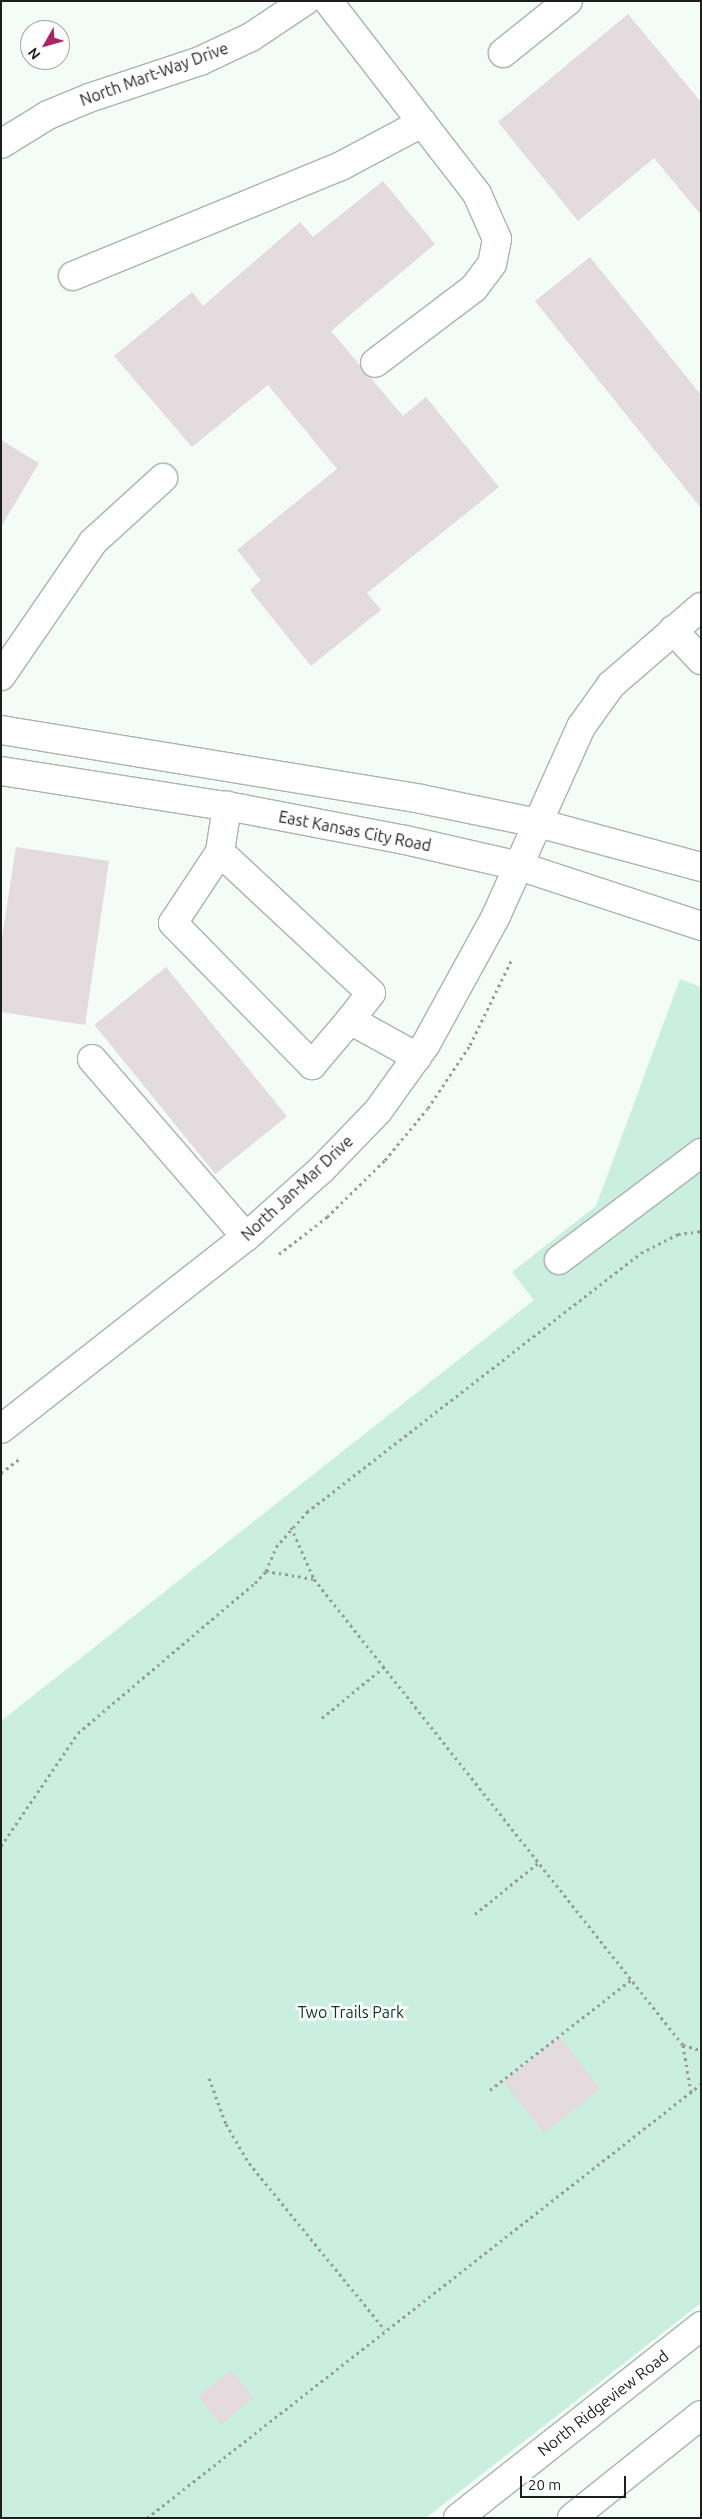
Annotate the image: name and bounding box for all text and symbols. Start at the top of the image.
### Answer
north arrow [20,20,70,70]
street label: North Mart-Way Drive [77,38,231,110]
text: N [24,45,43,63]
street label: East Kansas City Road [277,807,433,855]
street label: North Jan-Mar Drive [237,1131,357,1245]
park label: Two Trails Park [298,2002,404,2022]
street label: North Ridgeview Road [534,2346,672,2460]
scale bar [522,2466,628,2498]
text: 20 m [528,2476,561,2493]

